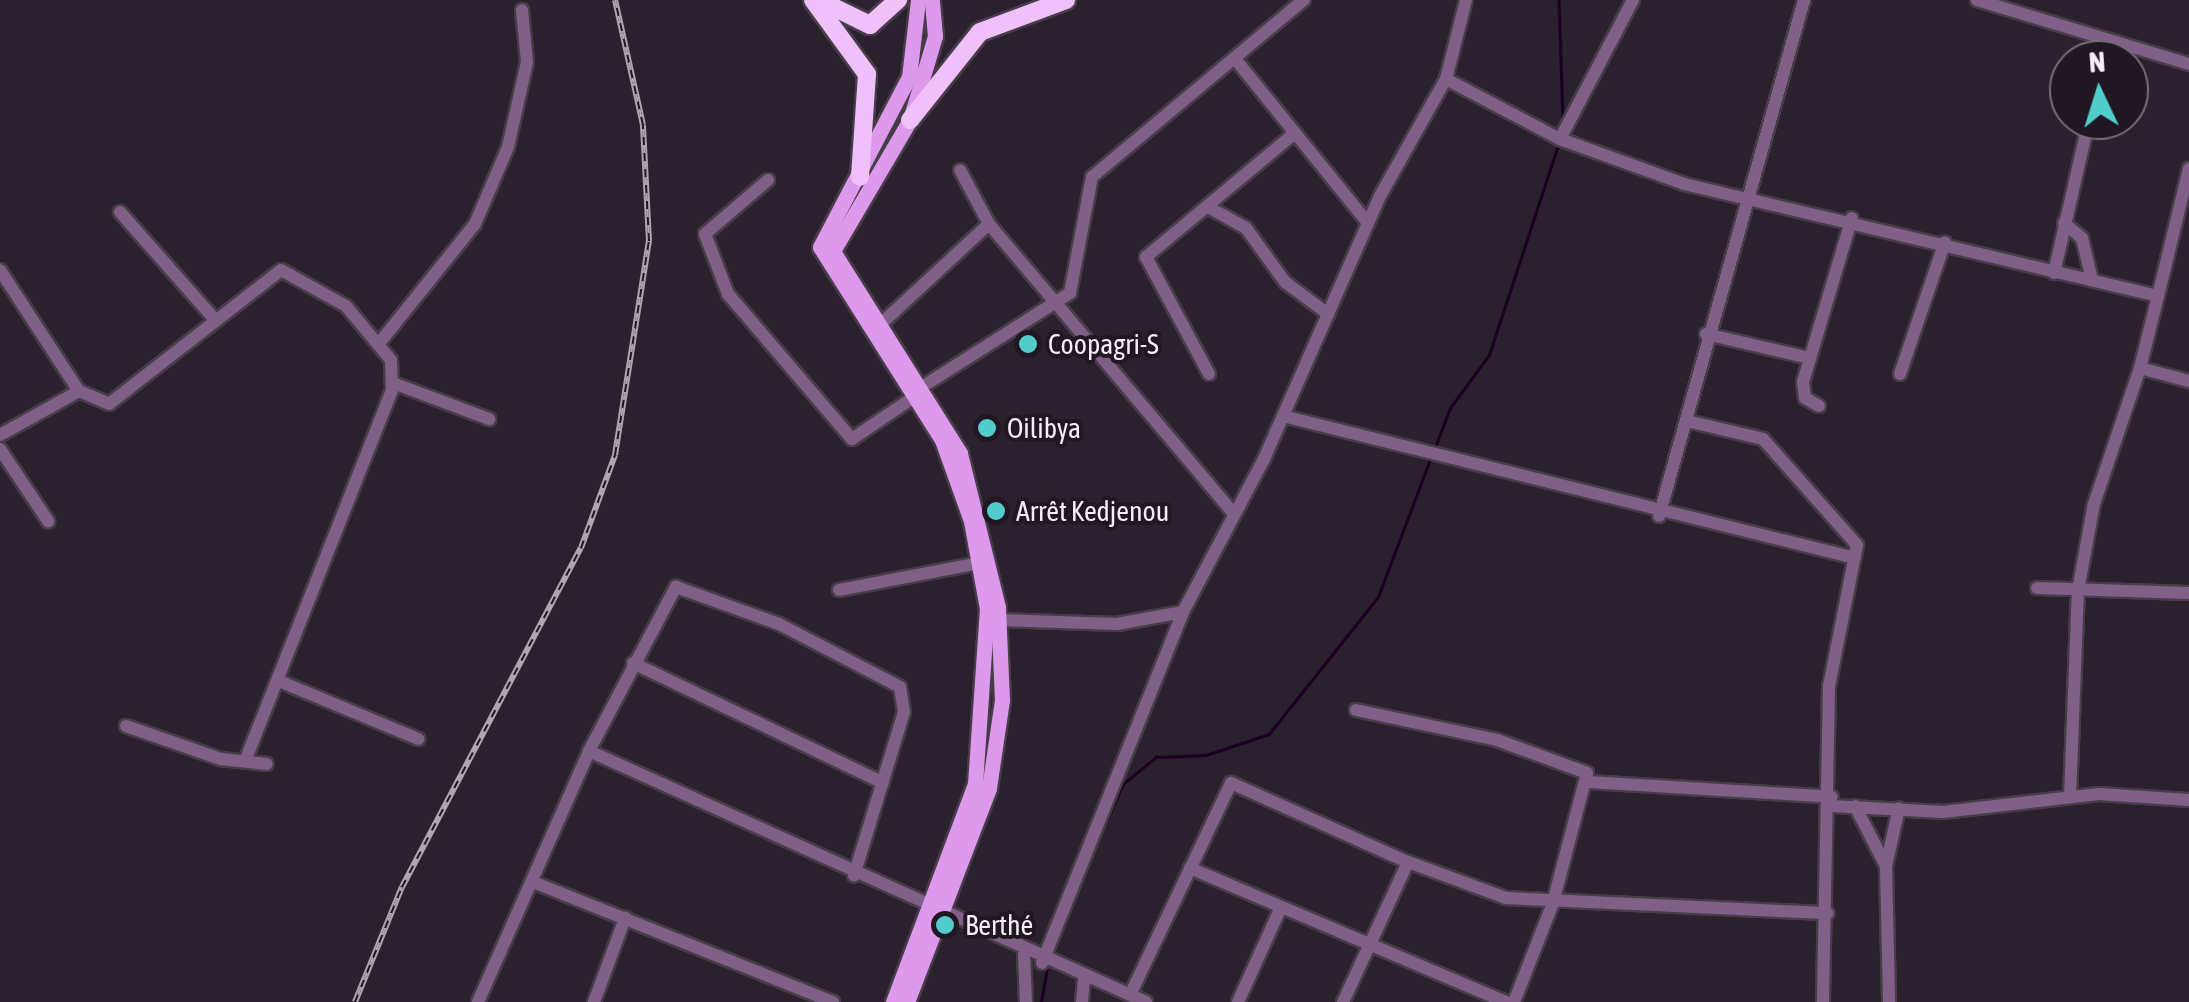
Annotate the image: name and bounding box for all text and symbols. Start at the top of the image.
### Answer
north arrow [2049,40,2149,140]
text: N [2088,46,2106,79]
place label: Coopagri-S [1048,327,1159,361]
marker: Coopagri-S [1017,333,1039,355]
place label: Oilibya [1007,411,1081,445]
marker: Oilibya [976,417,998,439]
place label: Arrêt Kedjenou [1016,494,1169,528]
marker: Arrêt Kedjenou [985,500,1007,522]
place label: Berthé [965,908,1033,942]
marker: Berthé [934,914,956,936]

